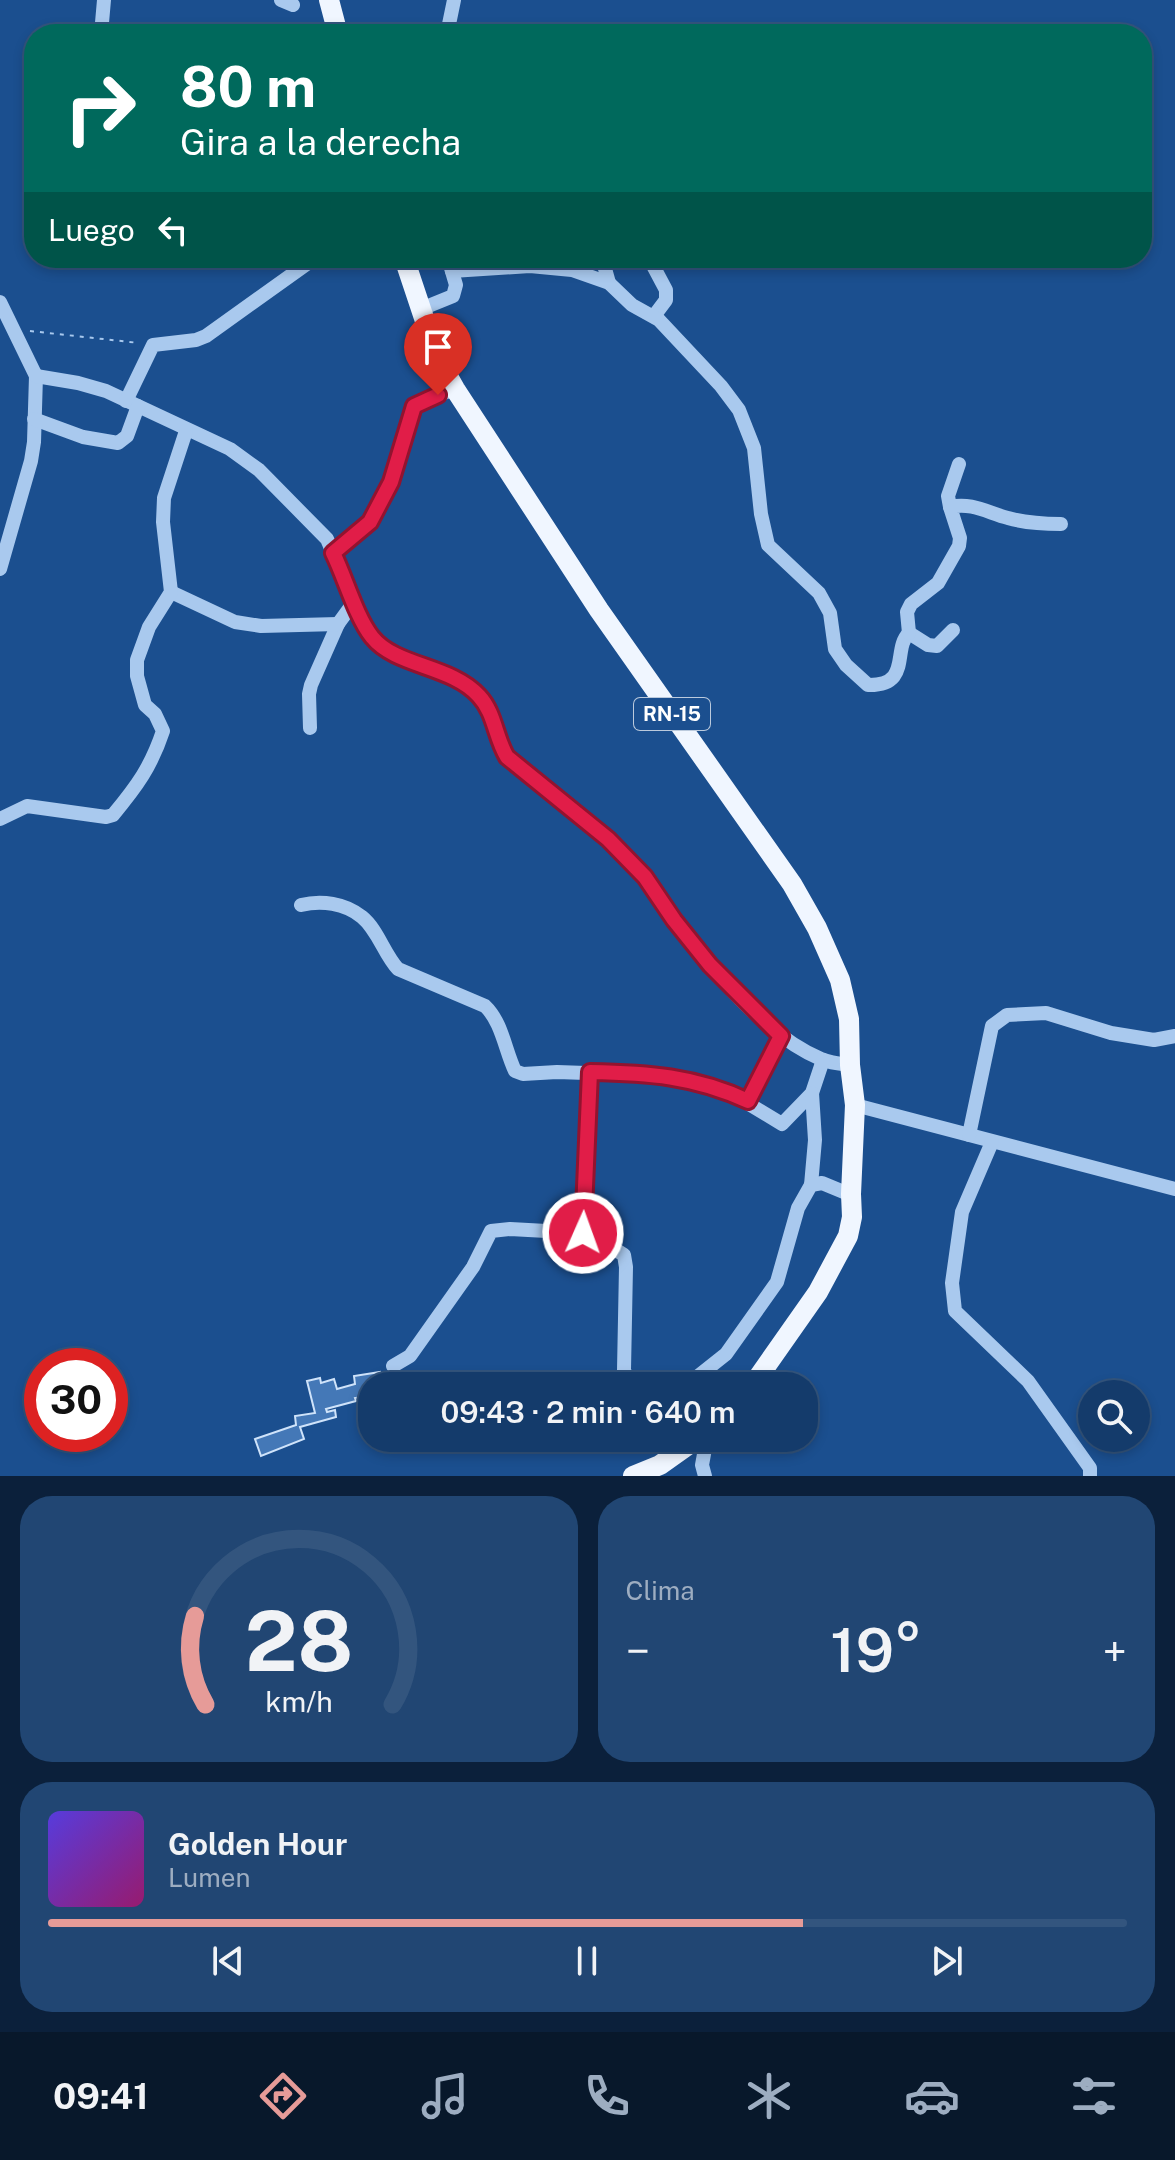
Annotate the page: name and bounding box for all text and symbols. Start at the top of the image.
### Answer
text: 80 m [180,54,316,120]
icon: right [48,56,152,160]
text: Gira a la derecha [180,121,461,163]
icon: left [151,208,195,252]
text: Luego [48,212,135,248]
pin [404,313,472,395]
icon: arrive [416,325,460,369]
road number: RN-15 [634,698,710,730]
position arrow [541,1191,625,1275]
speed limit sign: 30 [24,1348,128,1452]
map controls [1078,1380,1150,1452]
button: search [1078,1380,1150,1452]
text: 09:43 · 2 min · 640 m [441,1394,735,1430]
text: Clima [626,1575,695,1606]
text: 28 [244,1592,353,1690]
text: 19° [830,1615,922,1686]
text: − [626,1625,650,1677]
text: + [1103,1625,1127,1677]
text: km/h [265,1685,332,1718]
text: Golden Hour [168,1826,347,1862]
text: Lumen [168,1862,251,1893]
icon: previous [206,1939,250,1983]
icon: pause [565,1939,609,1983]
icon: next [925,1939,969,1983]
icon: directions [255,2068,311,2124]
icon: music [417,2068,473,2124]
icon: phone [579,2068,635,2124]
icon: climate [741,2068,797,2124]
icon: car [904,2068,960,2124]
icon: filters [1066,2068,1122,2124]
text: 09:41 [53,2075,149,2117]

